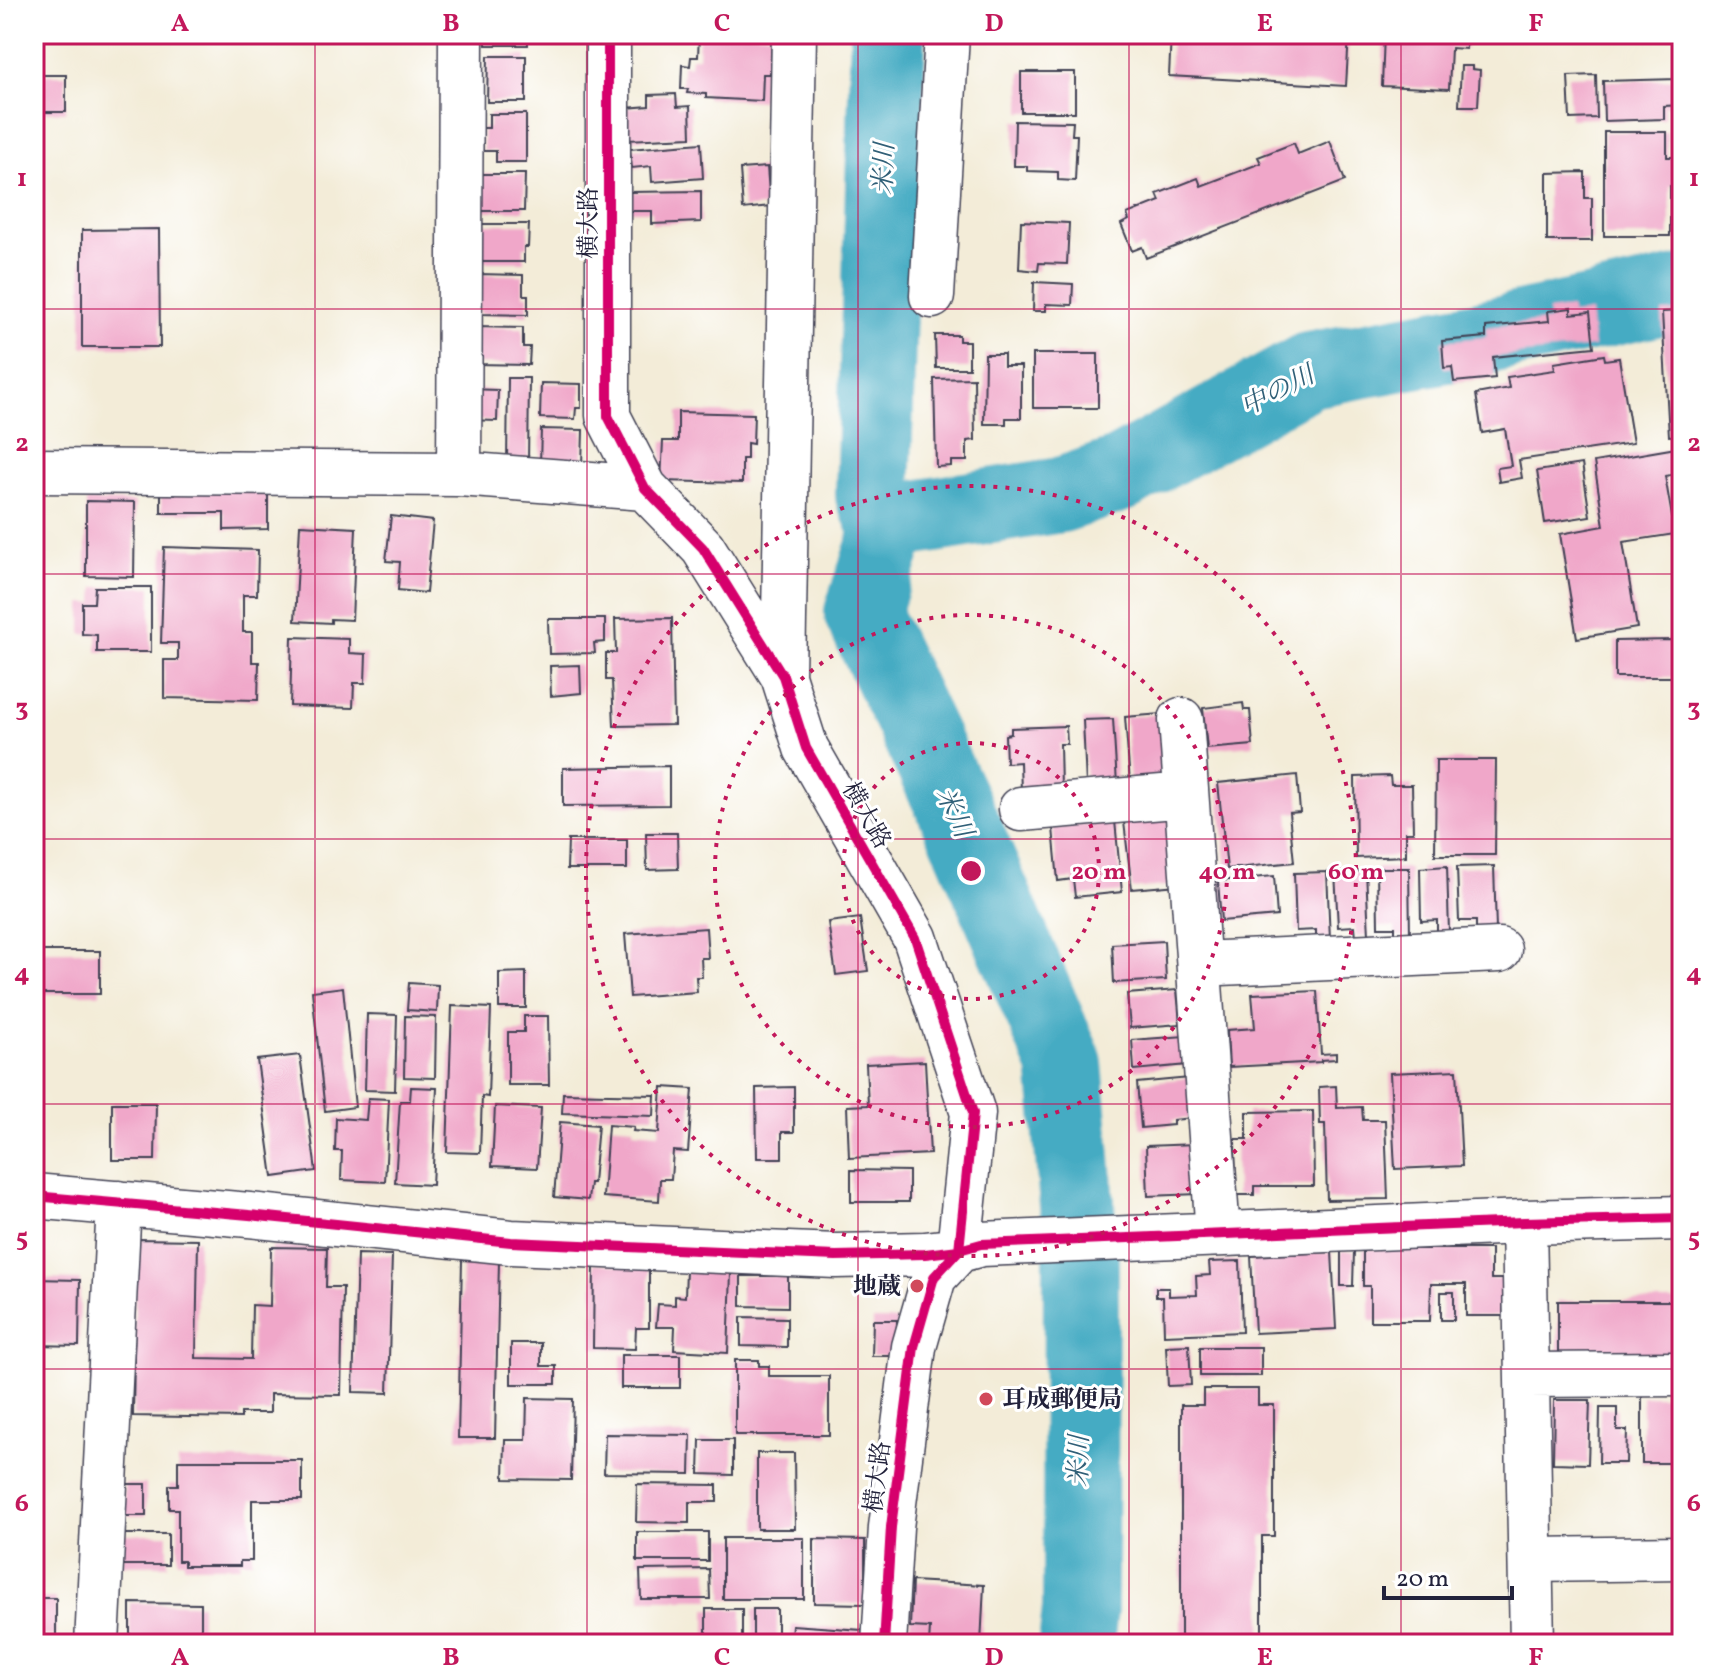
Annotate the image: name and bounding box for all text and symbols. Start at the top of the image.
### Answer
text: A [171,6,190,42]
text: B [442,6,460,42]
text: C [714,6,730,42]
text: D [984,6,1004,42]
text: E [1257,6,1273,42]
text: F [1528,6,1544,42]
water label: 米川 [866,139,904,196]
text: 1 [17,161,27,197]
text: 1 [1689,161,1699,197]
street label: 横大路 [573,187,607,259]
water label: 中の川 [1235,357,1323,426]
text: 2 [15,426,29,462]
text: 2 [1687,426,1701,462]
text: 3 [15,691,29,727]
text: 3 [1687,691,1701,727]
street label: 横大路 [833,776,898,856]
water label: 米川 [926,782,982,847]
text: 20 m [1071,856,1127,890]
text: 40 m [1199,856,1255,890]
text: 60 m [1328,856,1384,890]
centre of rings [957,857,985,885]
text: 4 [14,956,30,992]
text: 4 [1686,956,1702,992]
text: 5 [16,1221,28,1257]
text: 5 [1688,1221,1700,1257]
place label: 地蔵 [853,1271,901,1305]
marker: 地蔵 [908,1277,926,1295]
place label: 耳成郵便局 [1002,1384,1122,1418]
marker: 耳成郵便局 [977,1390,995,1408]
water label: 米川 [1062,1432,1099,1487]
street label: 横大路 [858,1439,900,1515]
text: 6 [15,1486,29,1522]
text: 6 [1687,1486,1701,1522]
scale bar [1384,1550,1512,1600]
text: 20 m [1396,1563,1449,1597]
text: A [171,1640,190,1676]
text: B [442,1640,460,1676]
text: C [714,1640,730,1676]
text: D [984,1640,1004,1676]
text: E [1257,1640,1273,1676]
text: F [1528,1640,1544,1676]

